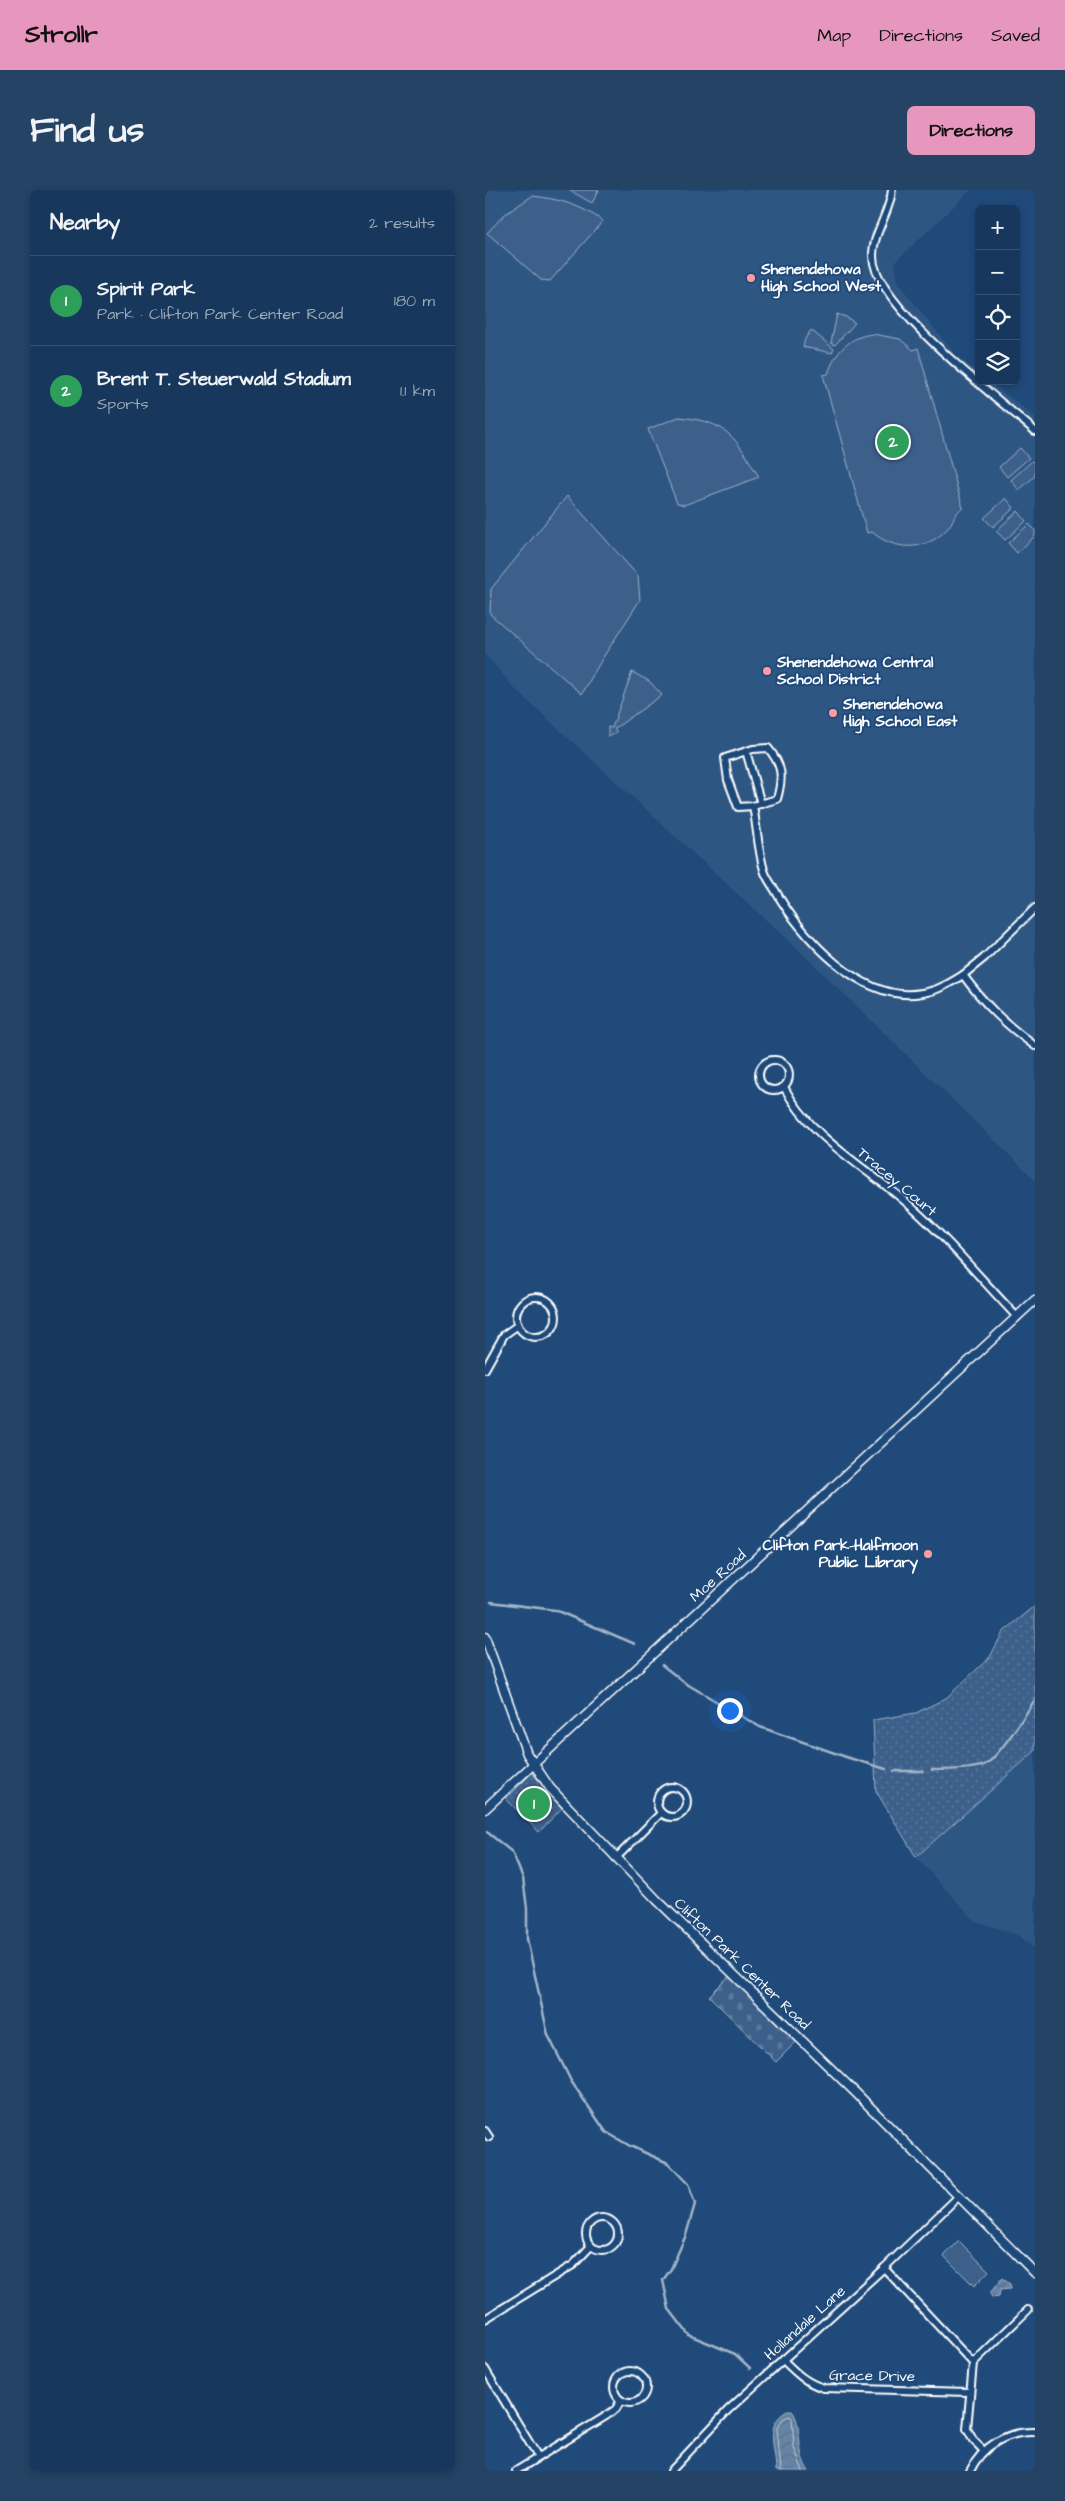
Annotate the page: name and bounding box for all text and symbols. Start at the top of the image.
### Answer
text: Strollr [25,18,98,52]
text: Map [817,23,851,48]
text: Directions [879,23,963,48]
text: Saved [991,23,1040,48]
text: Find us [30,106,144,155]
button: Directions [907,106,1035,155]
map controls [975,205,1020,385]
button: + [975,205,1020,250]
text: Nearby [50,208,120,237]
text: 2 results [369,212,435,234]
button: − [975,250,1020,295]
place label: Shenendehowa High School West [760,259,882,299]
marker: Shenendehowa High School West [745,272,757,284]
text: Spirit Park [97,276,195,303]
text: 1 [65,290,67,312]
text: 180 m [394,290,435,312]
button: locate [975,295,1020,340]
text: Park · Clifton Park Center Road [97,303,343,325]
button: layers [975,340,1020,385]
text: Brent T. Steuerwald Stadium [97,366,351,393]
text: 2 [61,380,71,402]
text: 1.1 km [400,380,435,402]
text: Sports [97,393,149,415]
pin: 2 [877,423,909,461]
place label: Shenendehowa Central School District [776,652,934,690]
marker: Shenendehowa Central School District [761,665,773,677]
place label: Shenendehowa High School East [842,694,958,734]
marker: Shenendehowa High School East [827,707,839,719]
street label: Tracey Court [852,1142,941,1222]
place label: Clifton Park-Halfmoon Public Library [762,1535,919,1574]
street label: Moe Road [685,1545,751,1607]
marker: Clifton Park-Halfmoon Public Library [922,1548,934,1560]
your location [717,1698,743,1724]
pin: 1 [518,1785,550,1823]
street label: Clifton Park Center Road [669,1893,815,2035]
street label: Hollandale Lane [760,2281,850,2365]
street label: Grace Drive [829,2365,915,2387]

